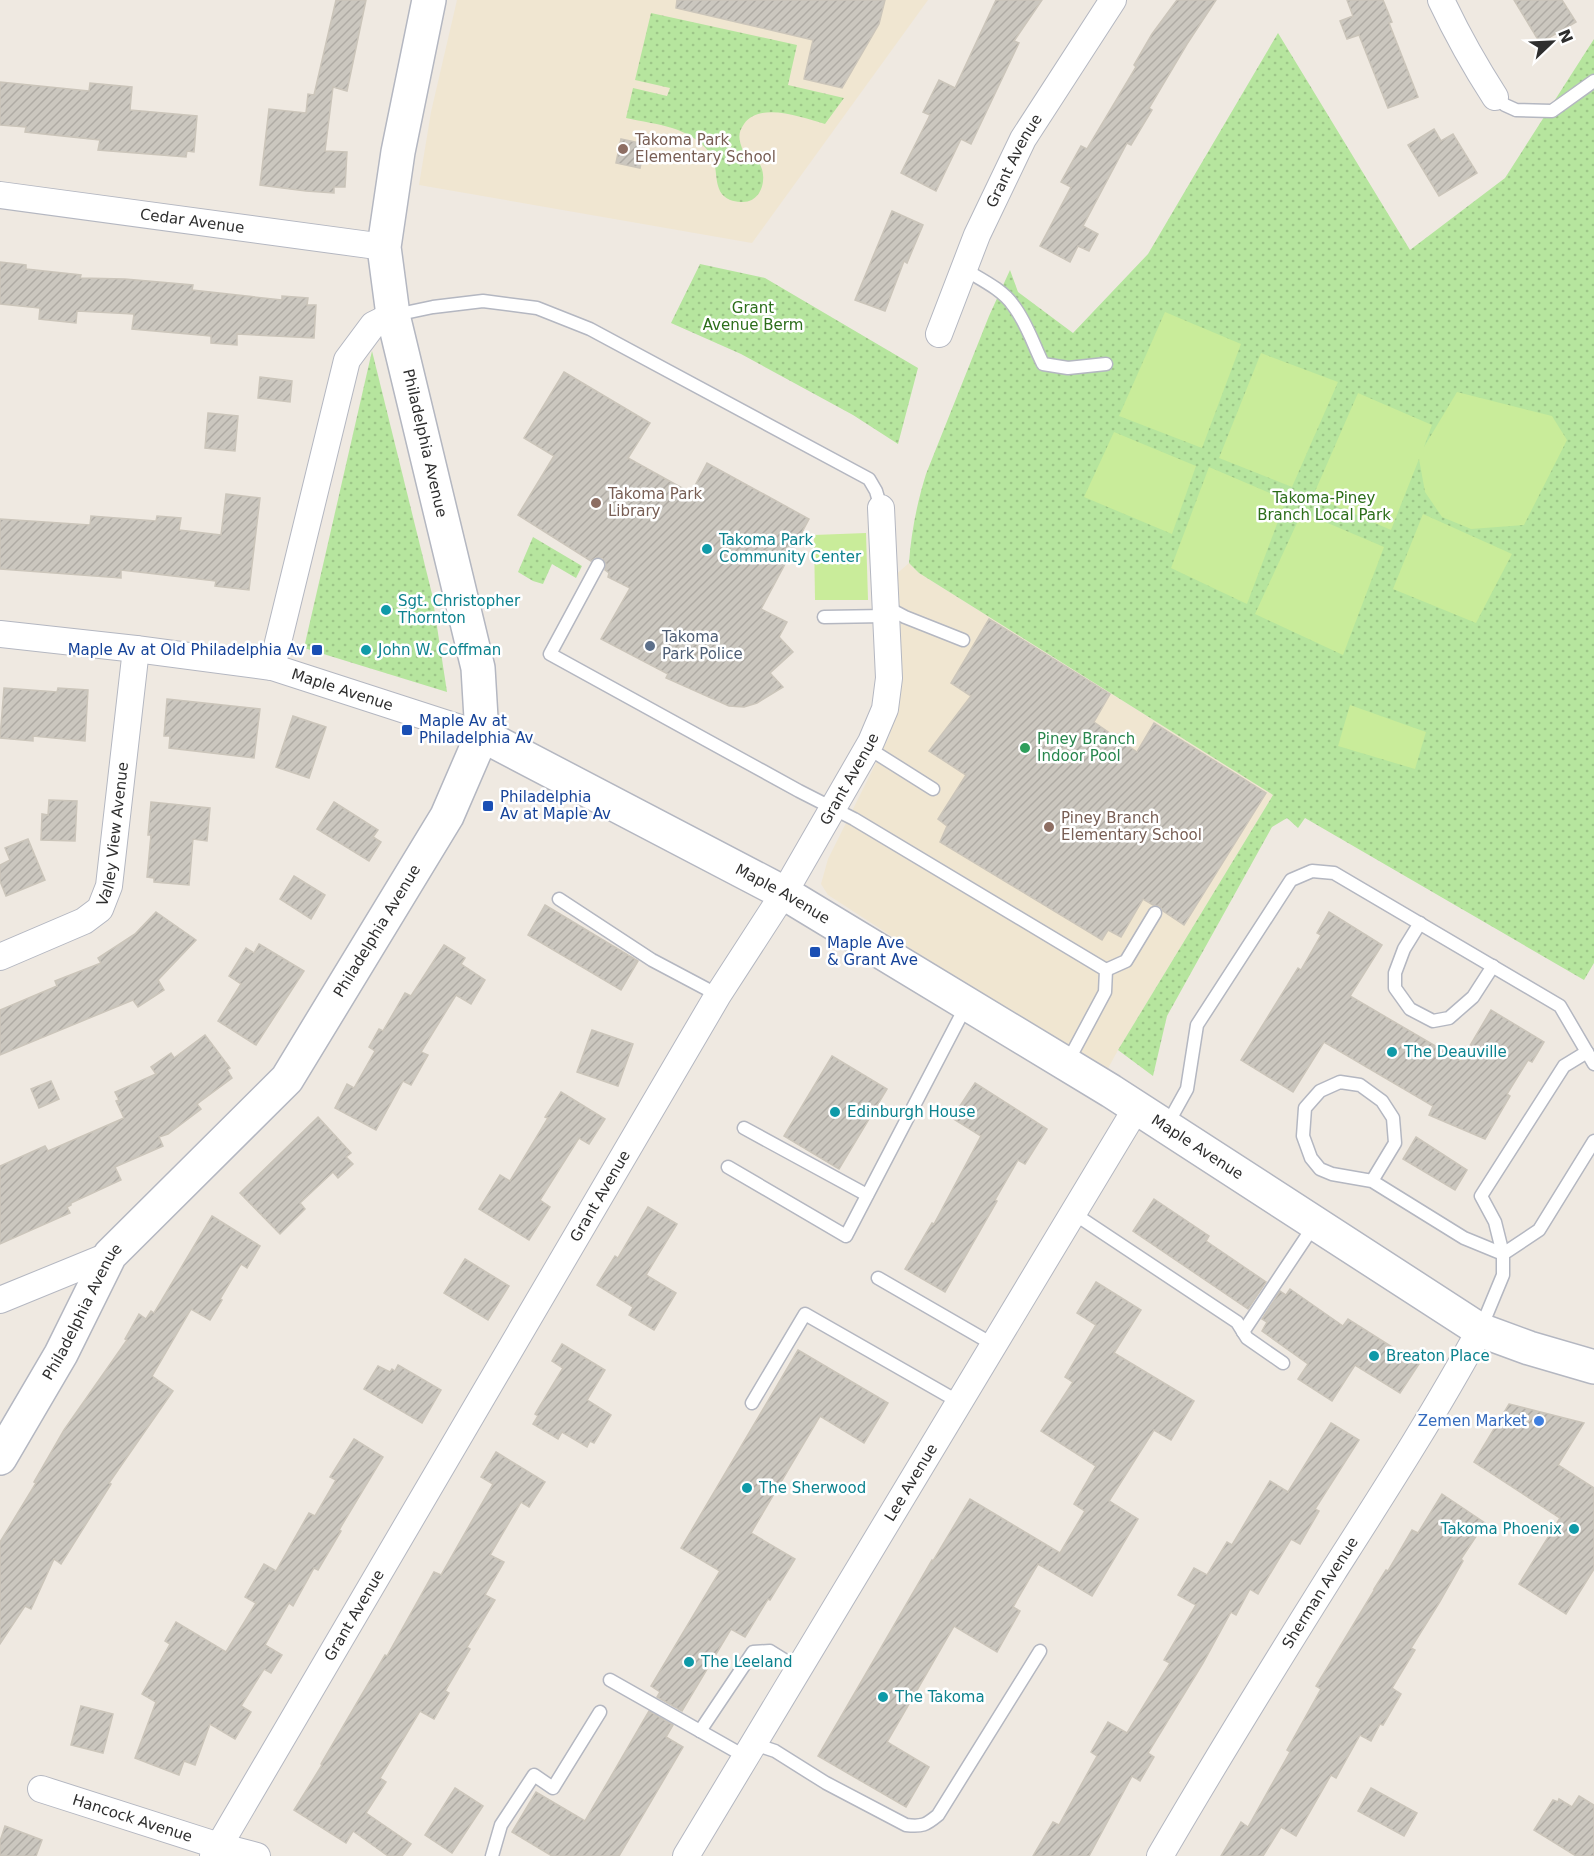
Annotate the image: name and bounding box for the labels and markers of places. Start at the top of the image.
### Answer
place label: Takoma Park Elementary School [634,131,776,166]
marker: Takoma Park Elementary School [616,142,630,156]
place label: Takoma Park Library [607,485,703,520]
marker: Takoma Park Library [589,496,603,510]
place label: Takoma Park Community Center [718,531,862,566]
marker: Takoma Park Community Center [700,542,714,556]
place label: Sgt. Christopher Thornton [397,592,521,627]
marker: Sgt. Christopher Thornton [379,603,393,617]
place label: Takoma Park Police [661,628,743,663]
marker: Takoma Park Police [643,639,657,653]
place label: Maple Av at Old Philadelphia Av [68,641,305,659]
place label: John W. Coffman [377,641,501,659]
marker: Maple Av at Old Philadelphia Av [310,643,324,657]
marker: John W. Coffman [359,643,373,657]
place label: Maple Av at Philadelphia Av [419,712,534,747]
marker: Maple Av at Philadelphia Av [400,723,414,737]
place label: Piney Branch Indoor Pool [1037,730,1135,765]
marker: Piney Branch Indoor Pool [1018,741,1032,755]
place label: Philadelphia Av at Maple Av [500,788,611,823]
marker: Philadelphia Av at Maple Av [481,799,495,813]
place label: Piney Branch Elementary School [1061,809,1202,844]
marker: Piney Branch Elementary School [1042,820,1056,834]
place label: Maple Ave & Grant Ave [827,934,918,969]
marker: Maple Ave & Grant Ave [808,945,822,959]
place label: The Deauville [1403,1043,1507,1061]
marker: The Deauville [1385,1045,1399,1059]
place label: Edinburgh House [847,1103,975,1121]
marker: Edinburgh House [828,1105,842,1119]
place label: Breaton Place [1386,1347,1490,1365]
marker: Breaton Place [1367,1349,1381,1363]
place label: Zemen Market [1418,1412,1527,1430]
marker: Zemen Market [1532,1414,1546,1428]
place label: The Sherwood [758,1479,866,1497]
marker: The Sherwood [740,1481,754,1495]
place label: Takoma Phoenix [1440,1520,1562,1538]
marker: Takoma Phoenix [1567,1522,1581,1536]
place label: The Leeland [700,1653,793,1671]
marker: The Leeland [682,1655,696,1669]
place label: The Takoma [894,1688,985,1706]
marker: The Takoma [876,1690,890,1704]

